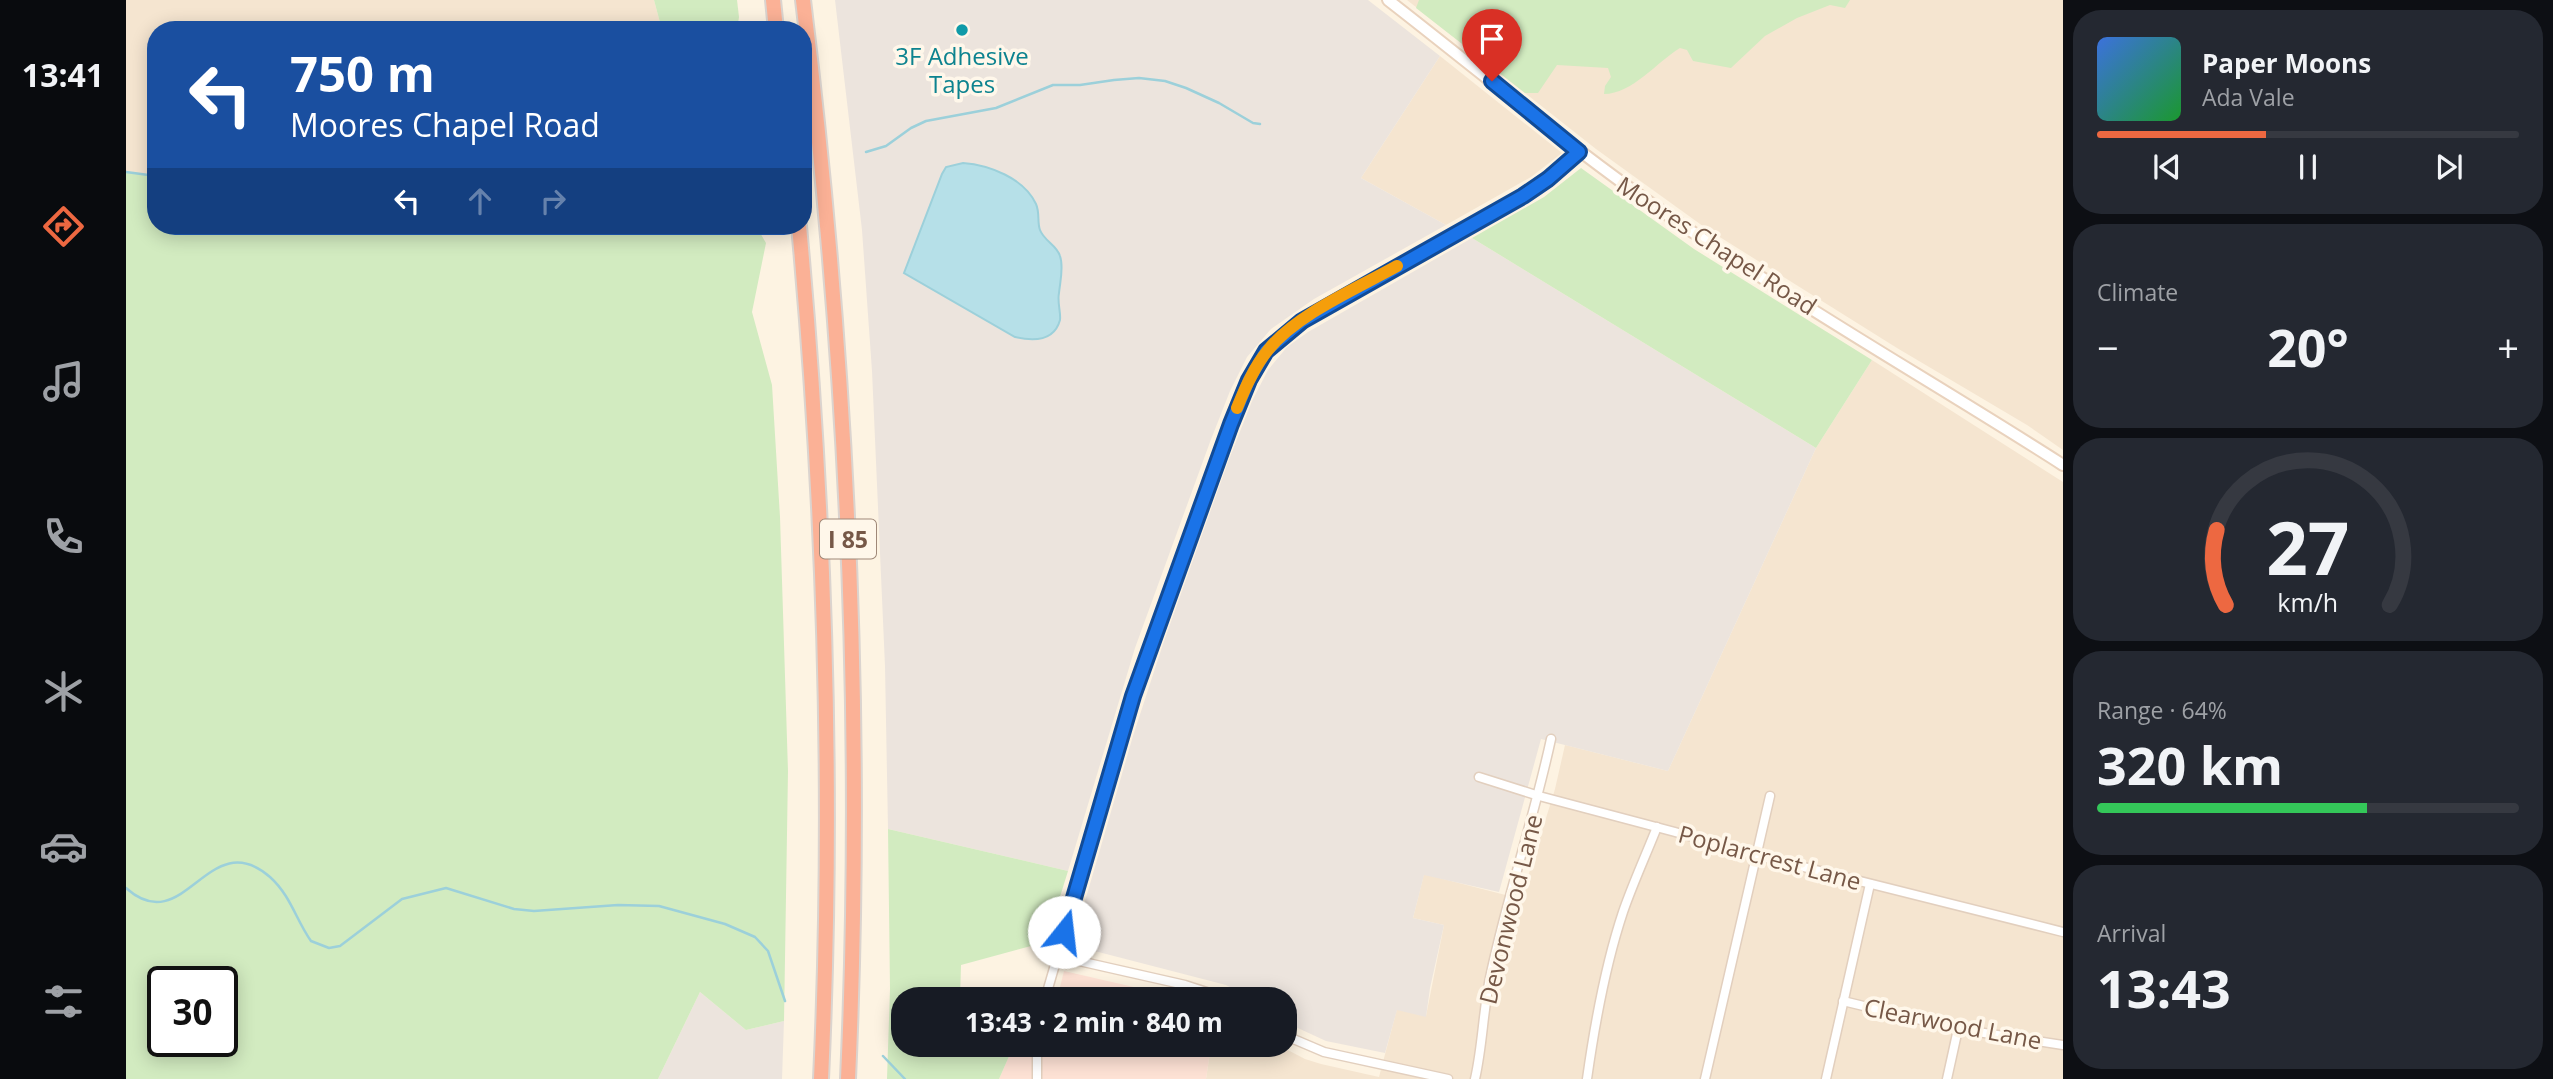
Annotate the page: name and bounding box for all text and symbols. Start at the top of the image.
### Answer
pin [1462,9,1522,81]
icon: arrive [1473,20,1511,58]
marker: 3F Adhesive Tapes [954,22,970,38]
place label: 3F Adhesive Tapes [895,39,1029,100]
text: 750 m [290,40,435,106]
text: Paper Moons [2202,45,2371,81]
icon: left [175,49,266,140]
text: 13:41 [22,53,104,96]
text: Ada Vale [2202,81,2295,113]
text: Moores Chapel Road [290,103,600,146]
icon: previous [2148,148,2186,186]
icon: pause [2289,148,2327,186]
icon: next [2430,148,2468,186]
street label: Moores Chapel Road [1611,168,1823,322]
icon: left [388,182,426,220]
icon: ahead [461,182,499,220]
icon: right [534,182,572,220]
icon: directions [39,202,88,251]
text: Climate [2097,276,2178,308]
text: 20° [2267,311,2349,382]
text: − [2097,321,2119,373]
text: + [2497,321,2519,373]
icon: music [39,357,88,406]
text: 27 [2266,498,2350,597]
icon: phone [39,512,88,561]
road number: I 85 [820,520,876,558]
text: km/h [2278,585,2338,619]
icon: climate [39,667,88,716]
text: Range · 64% [2097,694,2227,726]
text: 320 km [2097,729,2283,800]
street label: Devonwood Lane [1470,811,1550,1007]
street label: Poplarcrest Lane [1675,817,1865,897]
icon: car [39,822,88,871]
position arrow [1027,895,1101,969]
text: Arrival [2097,917,2166,949]
text: 13:43 [2097,952,2231,1023]
speed limit sign: 30 [147,966,238,1057]
icon: filters [39,977,88,1026]
street label: Clearwood Lane [1861,990,2045,1056]
text: 13:43 · 2 min · 840 m [965,1004,1223,1040]

